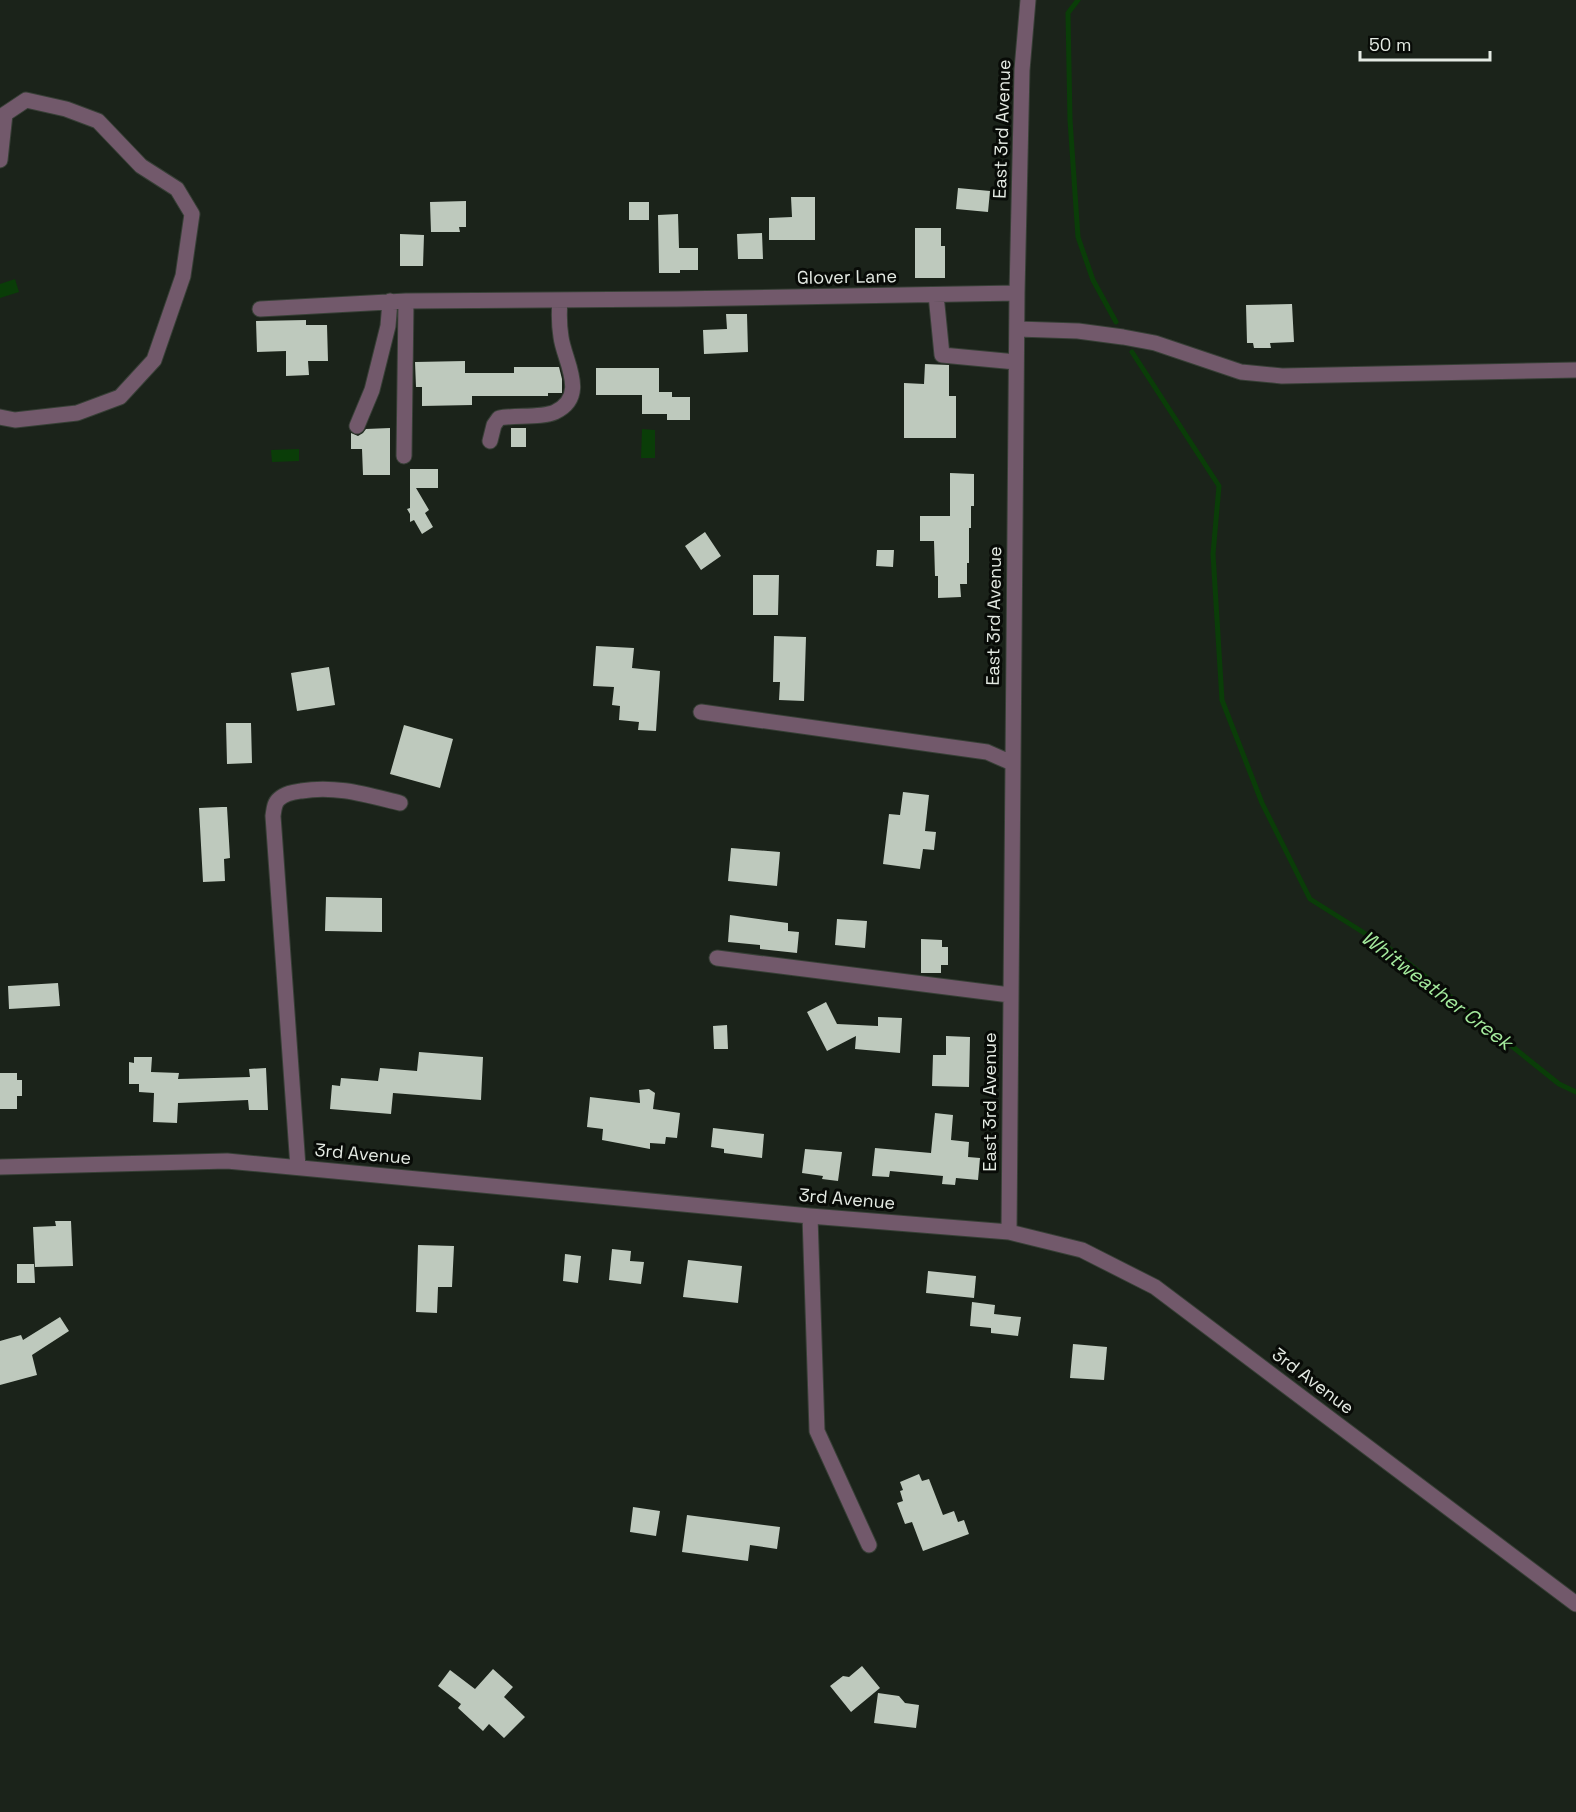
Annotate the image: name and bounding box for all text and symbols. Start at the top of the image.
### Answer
scale bar [1360,24,1490,62]
text: 50 m [1369,33,1411,56]
street label: East 3rd Avenue [988,59,1015,199]
street label: Glover Lane [797,264,897,289]
street label: East 3rd Avenue [981,546,1006,686]
water label: Whitweather Creek [1356,925,1520,1057]
street label: East 3rd Avenue [978,1032,1001,1172]
street label: 3rd Avenue [314,1138,412,1169]
street label: 3rd Avenue [798,1183,896,1214]
street label: 3rd Avenue [1268,1342,1359,1419]

